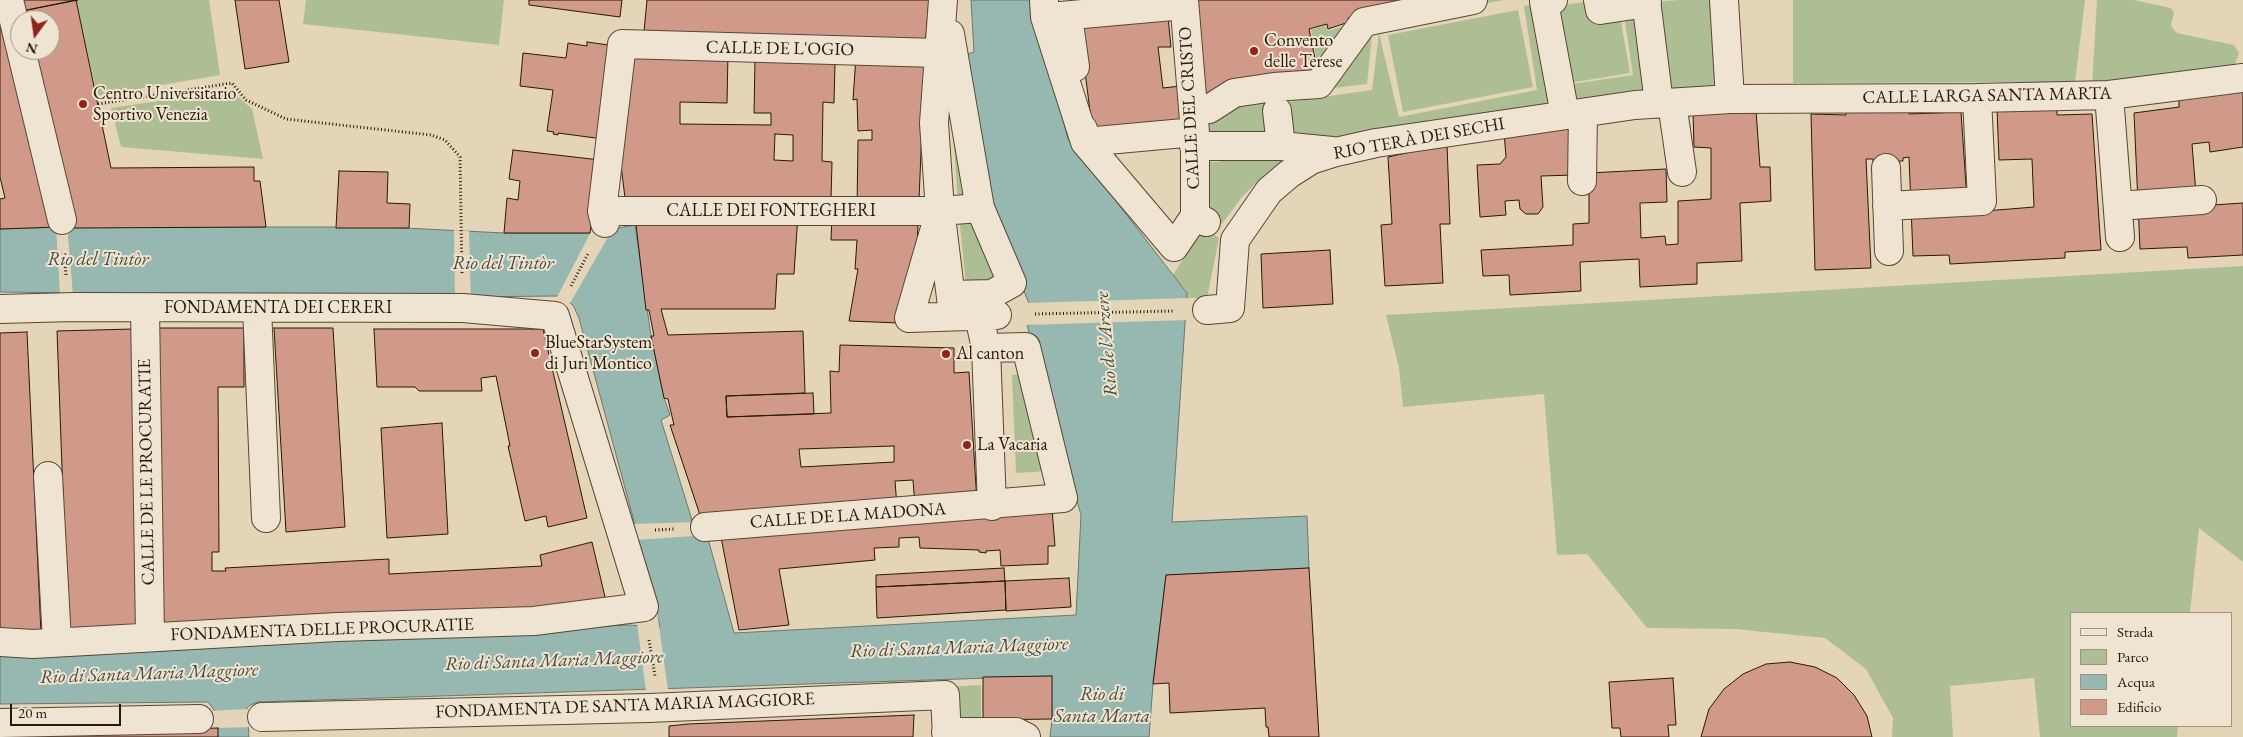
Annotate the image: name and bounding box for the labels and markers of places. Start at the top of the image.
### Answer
place label: Convento delle Terese [1264,30,1342,72]
marker: Convento delle Terese [1248,45,1260,57]
place label: Centro Universitario Sportivo Venezia [93,83,237,126]
marker: Centro Universitario Sportivo Venezia [77,98,89,110]
place label: BlueStarSystem di Juri Montico [545,332,652,374]
place label: Al canton [956,343,1024,365]
marker: BlueStarSystem di Juri Montico [529,347,541,359]
marker: Al canton [940,348,952,360]
place label: La Vacaria [977,434,1048,456]
marker: La Vacaria [961,439,973,451]

